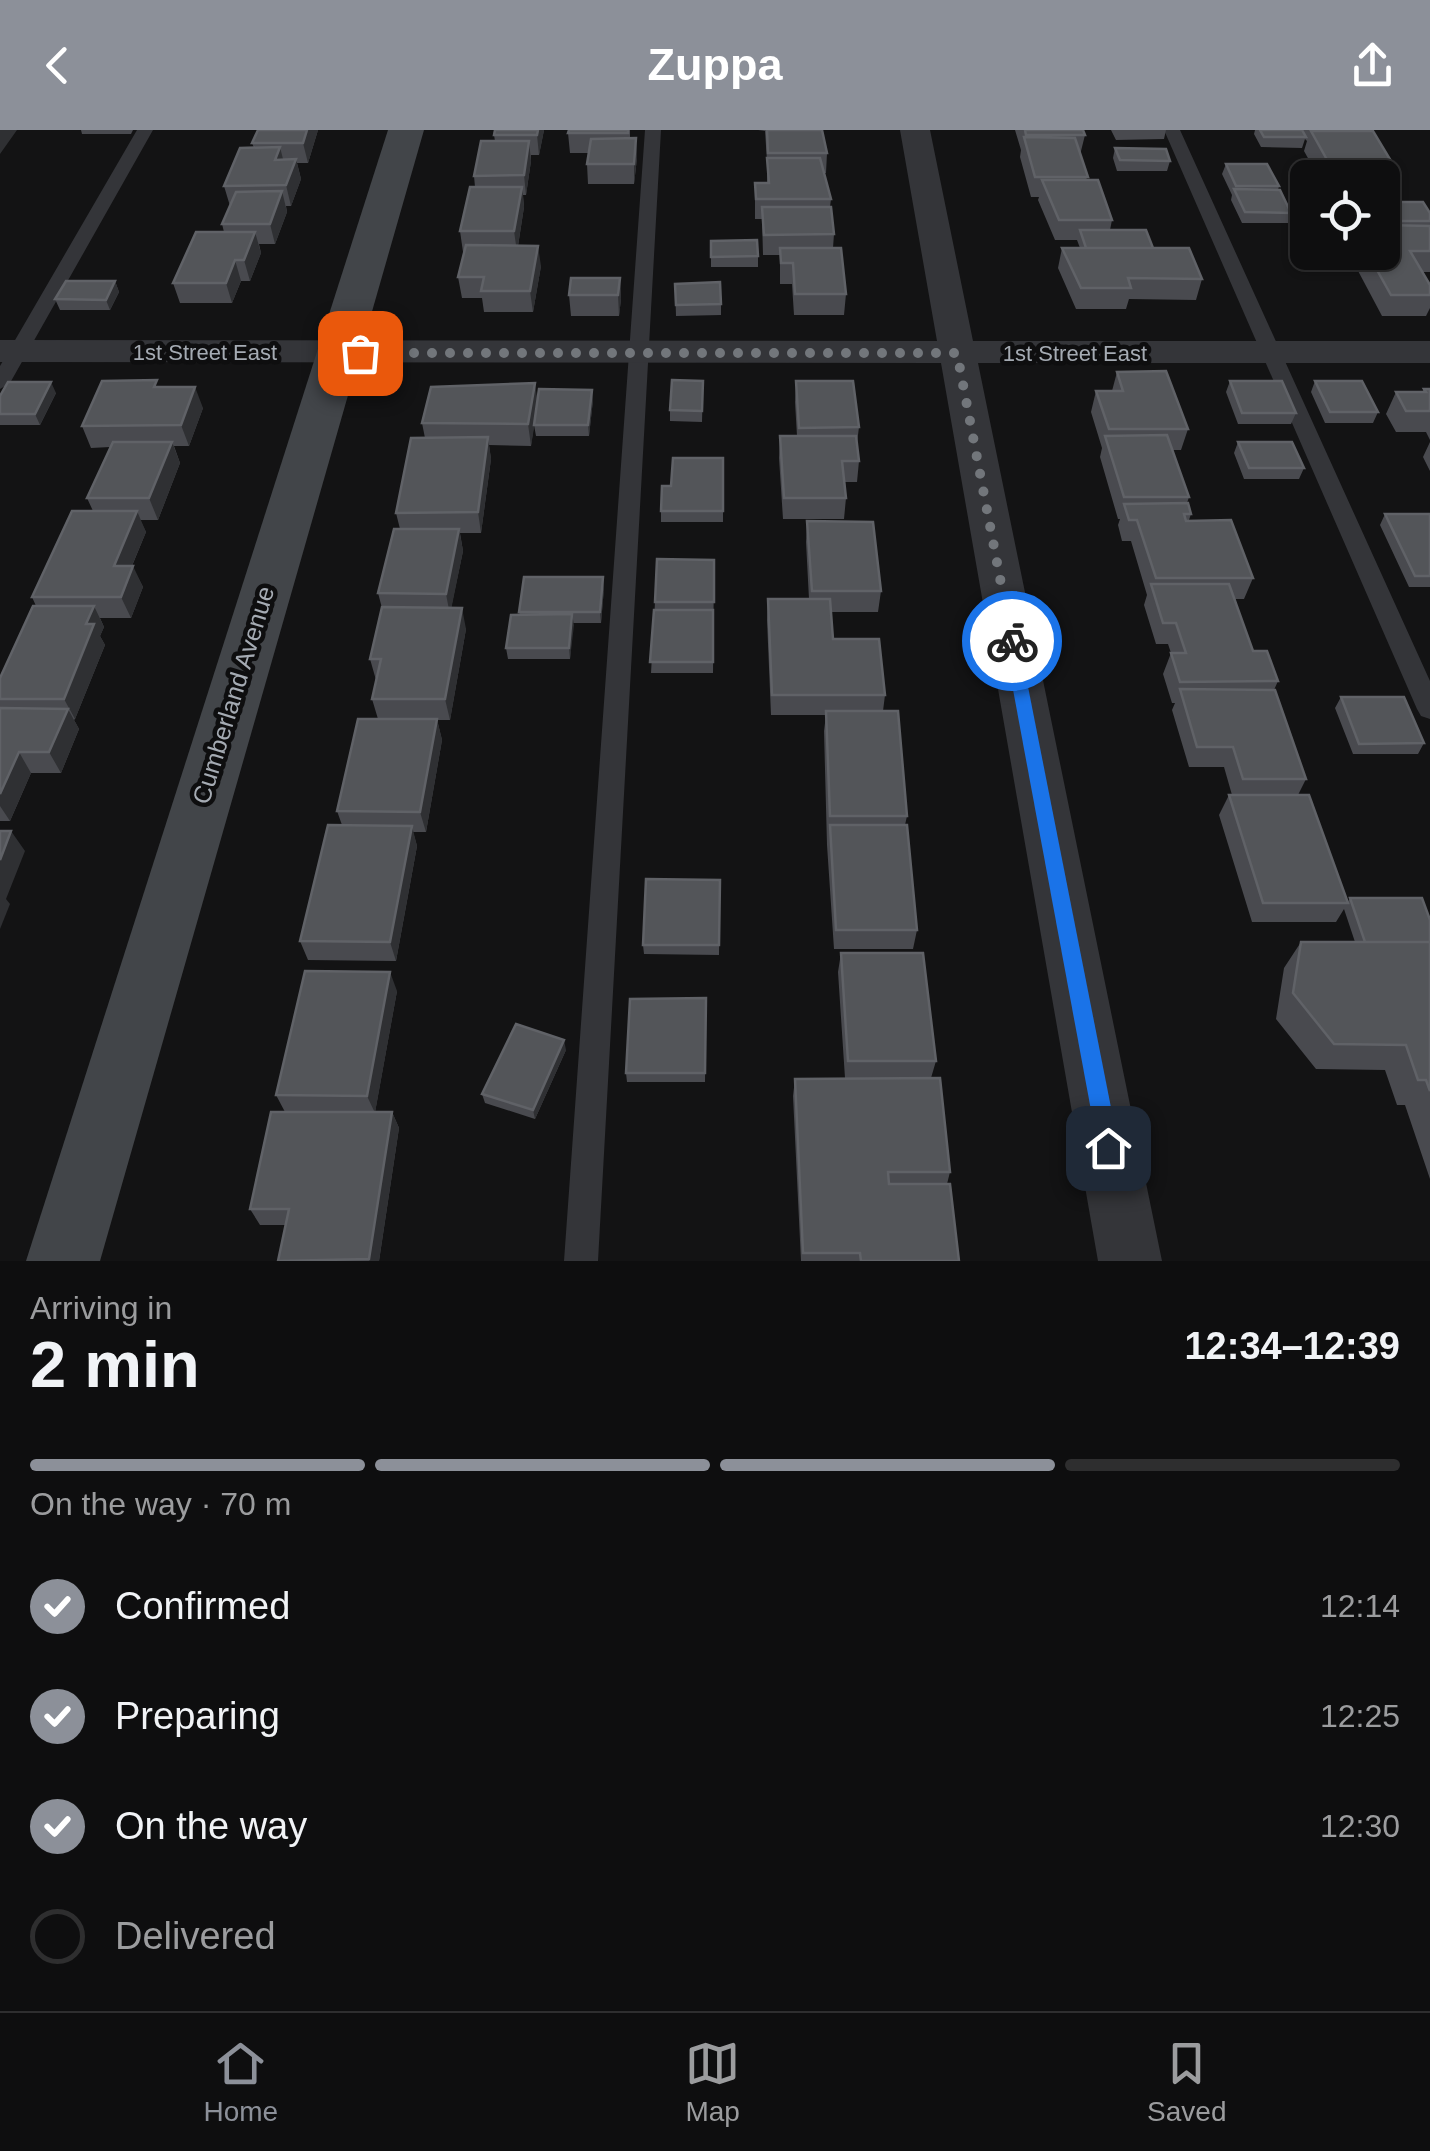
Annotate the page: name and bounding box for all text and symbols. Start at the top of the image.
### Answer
icon: back [30,38,85,93]
icon: share [1345,38,1400,93]
text: Zuppa [648,39,782,90]
map controls [1290,160,1400,270]
button: locate [1290,160,1400,270]
pin [318,311,403,396]
icon: bag [333,326,388,381]
street label: 1st Street East [133,340,277,365]
street label: 1st Street East [1003,341,1147,366]
street label: Cumberland Avenue [187,583,279,807]
courier [962,591,1062,691]
icon: bike [985,614,1040,669]
pin [1066,1106,1151,1191]
icon: home [1081,1121,1136,1176]
text: Arriving in [30,1290,172,1326]
text: 12:34–12:39 [1184,1325,1400,1367]
text: 2 min [30,1328,200,1401]
text: On the way · 70 m [30,1486,291,1522]
icon: check [30,1579,85,1634]
text: Confirmed [115,1585,290,1627]
text: 12:14 [1320,1588,1400,1624]
icon: check [30,1689,85,1744]
text: Preparing [115,1695,280,1737]
text: 12:25 [1320,1698,1400,1734]
icon: check [30,1799,85,1854]
text: On the way [115,1805,307,1847]
text: 12:30 [1320,1808,1400,1844]
text: Delivered [115,1915,276,1957]
tab: Home [203,2036,278,2128]
tab: Map [685,2036,740,2128]
tab: Saved [1147,2036,1226,2128]

